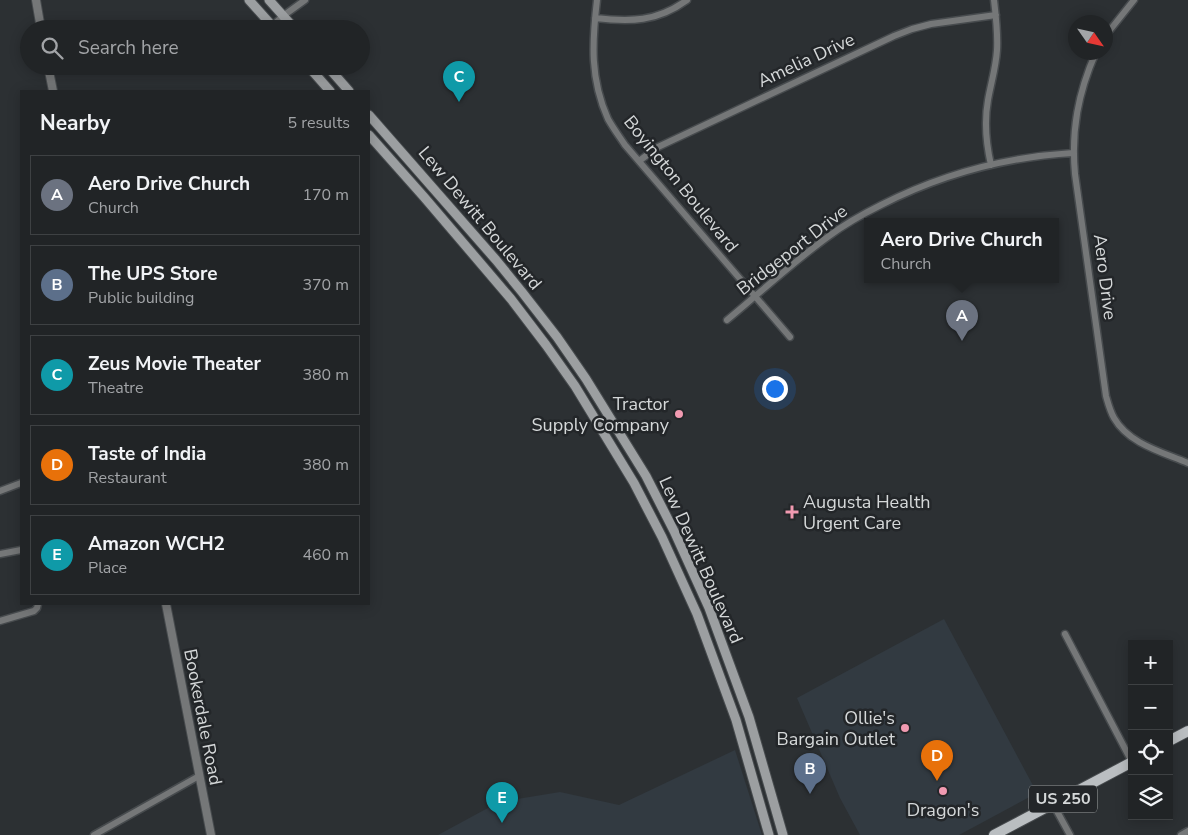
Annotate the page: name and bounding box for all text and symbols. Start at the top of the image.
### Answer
north arrow [1068,15,1113,60]
search box [20,20,370,75]
street label: Amelia Drive [754,27,858,93]
icon: search [38,34,66,62]
text: Search here [78,35,179,61]
pin: C [443,61,475,102]
text: Nearby [40,109,110,137]
street label: Boyington Boulevard [618,110,744,258]
text: 5 results [288,112,350,134]
street label: Lew Dewitt Boulevard [413,141,547,295]
text: Aero Drive Church [88,171,250,197]
text: A [51,184,63,206]
text: 170 m [302,184,349,206]
text: Church [88,197,139,219]
street label: Bridgeport Drive [732,199,852,301]
popup [864,218,1059,283]
text: Aero Drive Church [880,227,1043,253]
street label: Aero Drive [1088,233,1122,321]
text: Church [880,253,931,275]
text: The UPS Store [88,261,218,287]
text: B [51,274,63,296]
text: 370 m [302,274,349,296]
text: Public building [88,287,194,309]
pin: A [946,300,978,341]
text: Zeus Movie Theater [88,351,261,377]
text: C [52,364,62,386]
text: 380 m [302,364,349,386]
your location [762,376,788,402]
text: Theatre [88,377,143,399]
place label: Tractor Supply Company [532,392,670,437]
marker: Tractor Supply Company [673,408,685,420]
text: Taste of India [88,441,207,467]
text: D [51,454,63,476]
text: 380 m [302,454,349,476]
text: Restaurant [88,467,167,489]
street label: Lew Dewitt Boulevard [653,473,749,647]
place label: Augusta Health Urgent Care [803,490,930,535]
marker: Augusta Health Urgent Care [785,505,799,519]
text: Amazon WCH2 [88,531,225,557]
text: E [52,544,62,566]
text: 460 m [302,544,349,566]
text: Place [88,557,127,579]
map controls [1128,640,1173,820]
button: + [1128,640,1173,685]
street label: Bookerdale Road [178,647,228,787]
button: − [1128,685,1173,730]
place label: Ollie's Bargain Outlet [777,706,896,751]
marker: Ollie's Bargain Outlet [899,722,911,734]
button: locate [1128,730,1173,775]
pin: D [921,740,953,781]
pin: B [794,753,826,794]
button: layers [1128,775,1173,820]
pin: E [486,782,518,823]
marker: Dragon's [937,785,949,797]
road number: US 250 [1029,786,1097,812]
place label: Dragon's [907,798,979,822]

